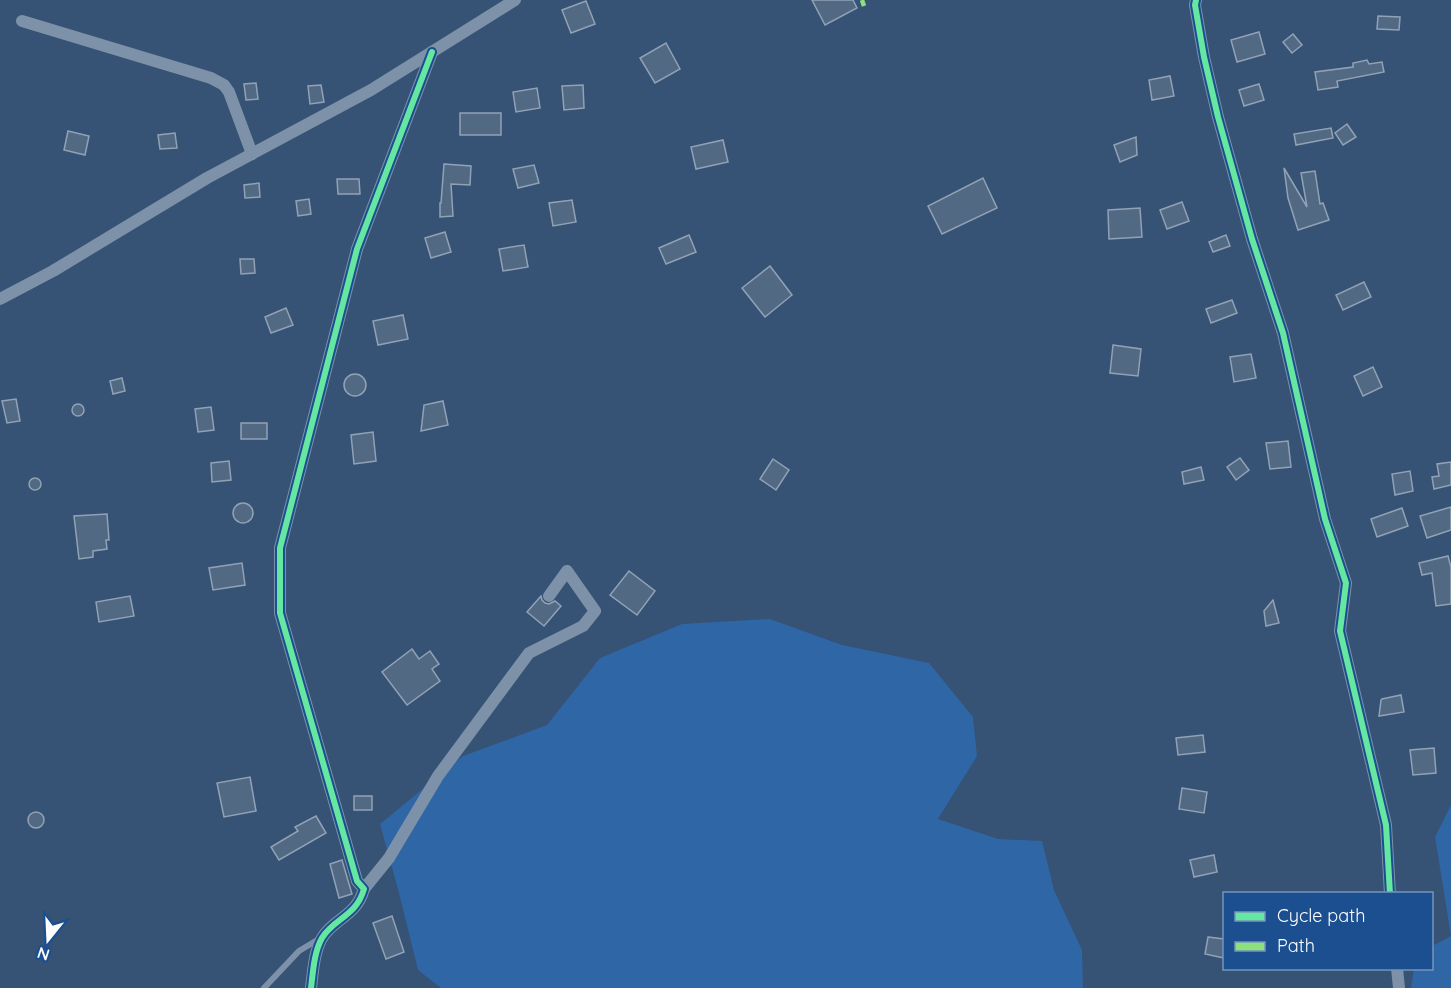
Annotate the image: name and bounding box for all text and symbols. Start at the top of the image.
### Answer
legend [1223,892,1433,970]
text: Cycle path [1277,904,1365,927]
north arrow [18,910,78,970]
text: Path [1277,934,1315,957]
text: N [35,943,52,966]

